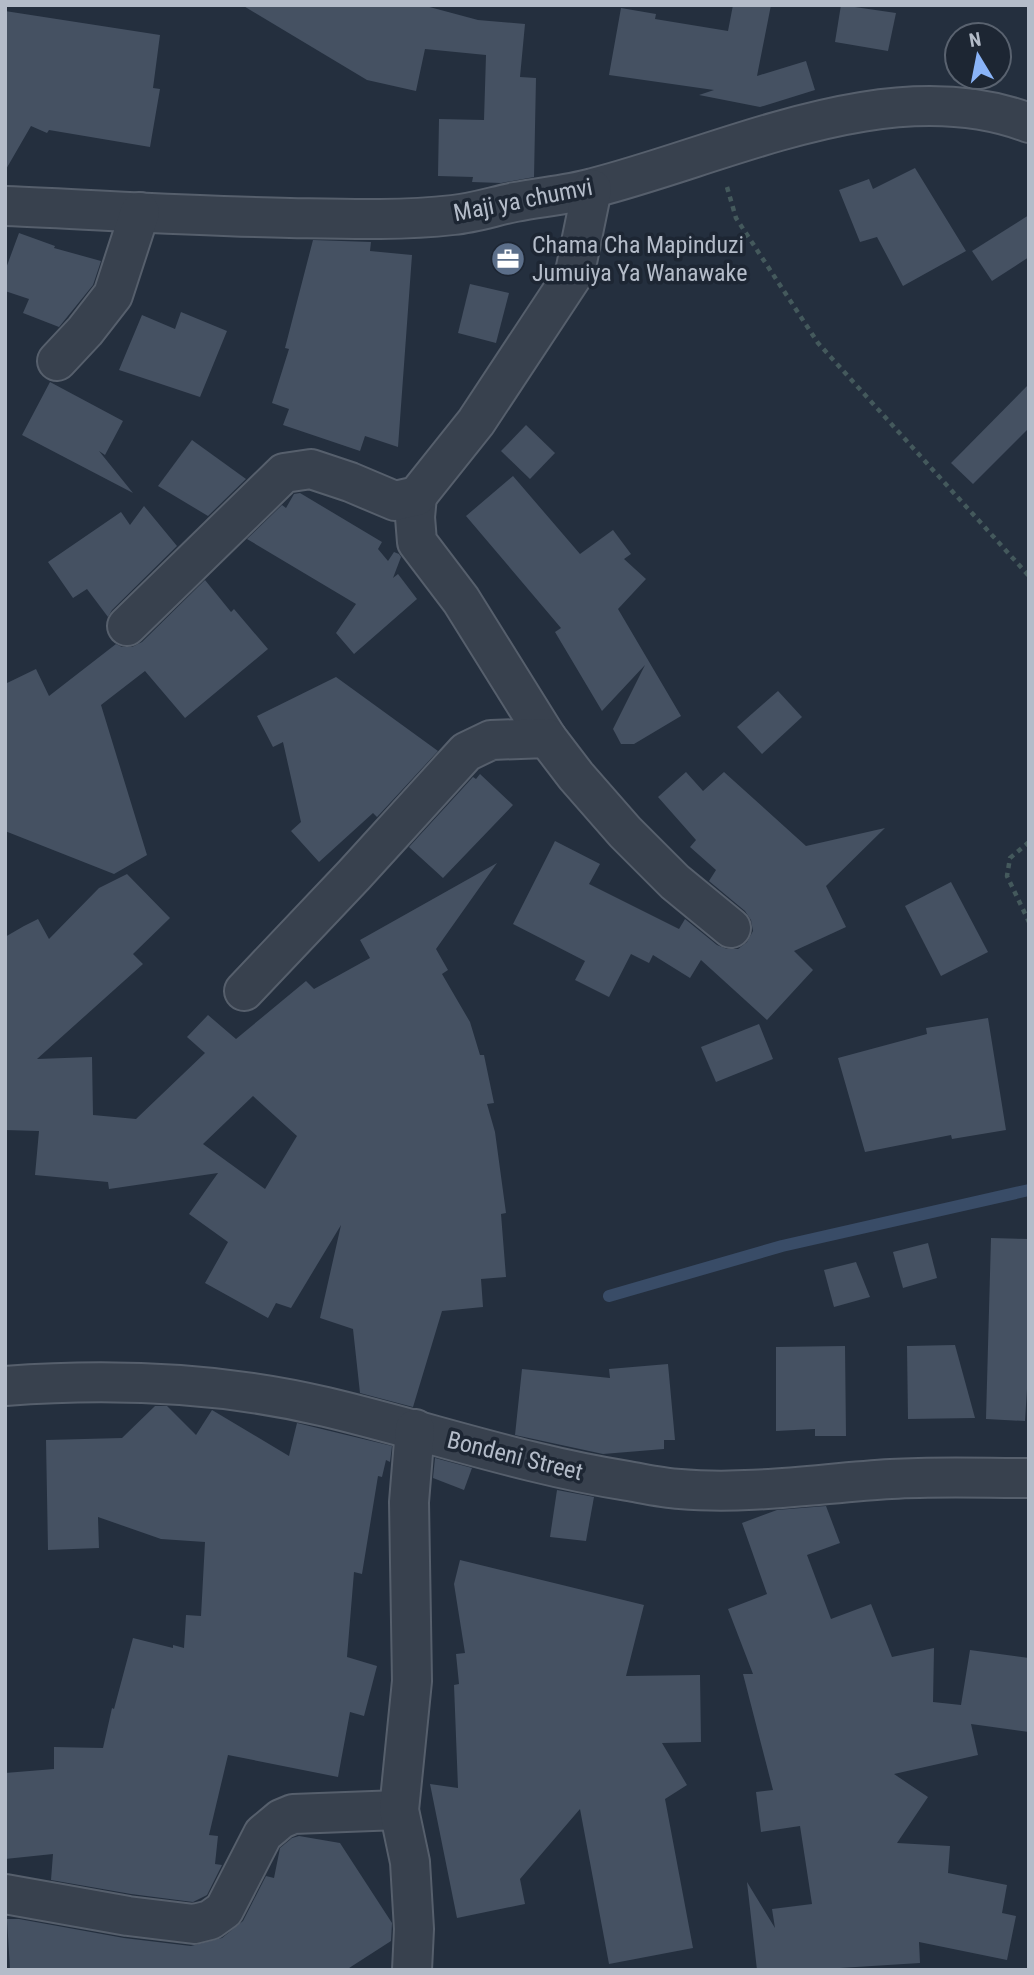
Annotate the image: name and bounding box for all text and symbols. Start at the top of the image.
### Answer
north arrow [943,21,1013,91]
text: N [967,27,983,52]
street label: Maji ya chumvi [451,173,595,227]
place label: Chama Cha Mapinduzi Jumuiya Ya Wanawake [532,231,747,287]
office icon: Chama Cha Mapinduzi Jumuiya Ya Wanawake [489,240,527,278]
street label: Bondeni Street [444,1426,586,1486]

